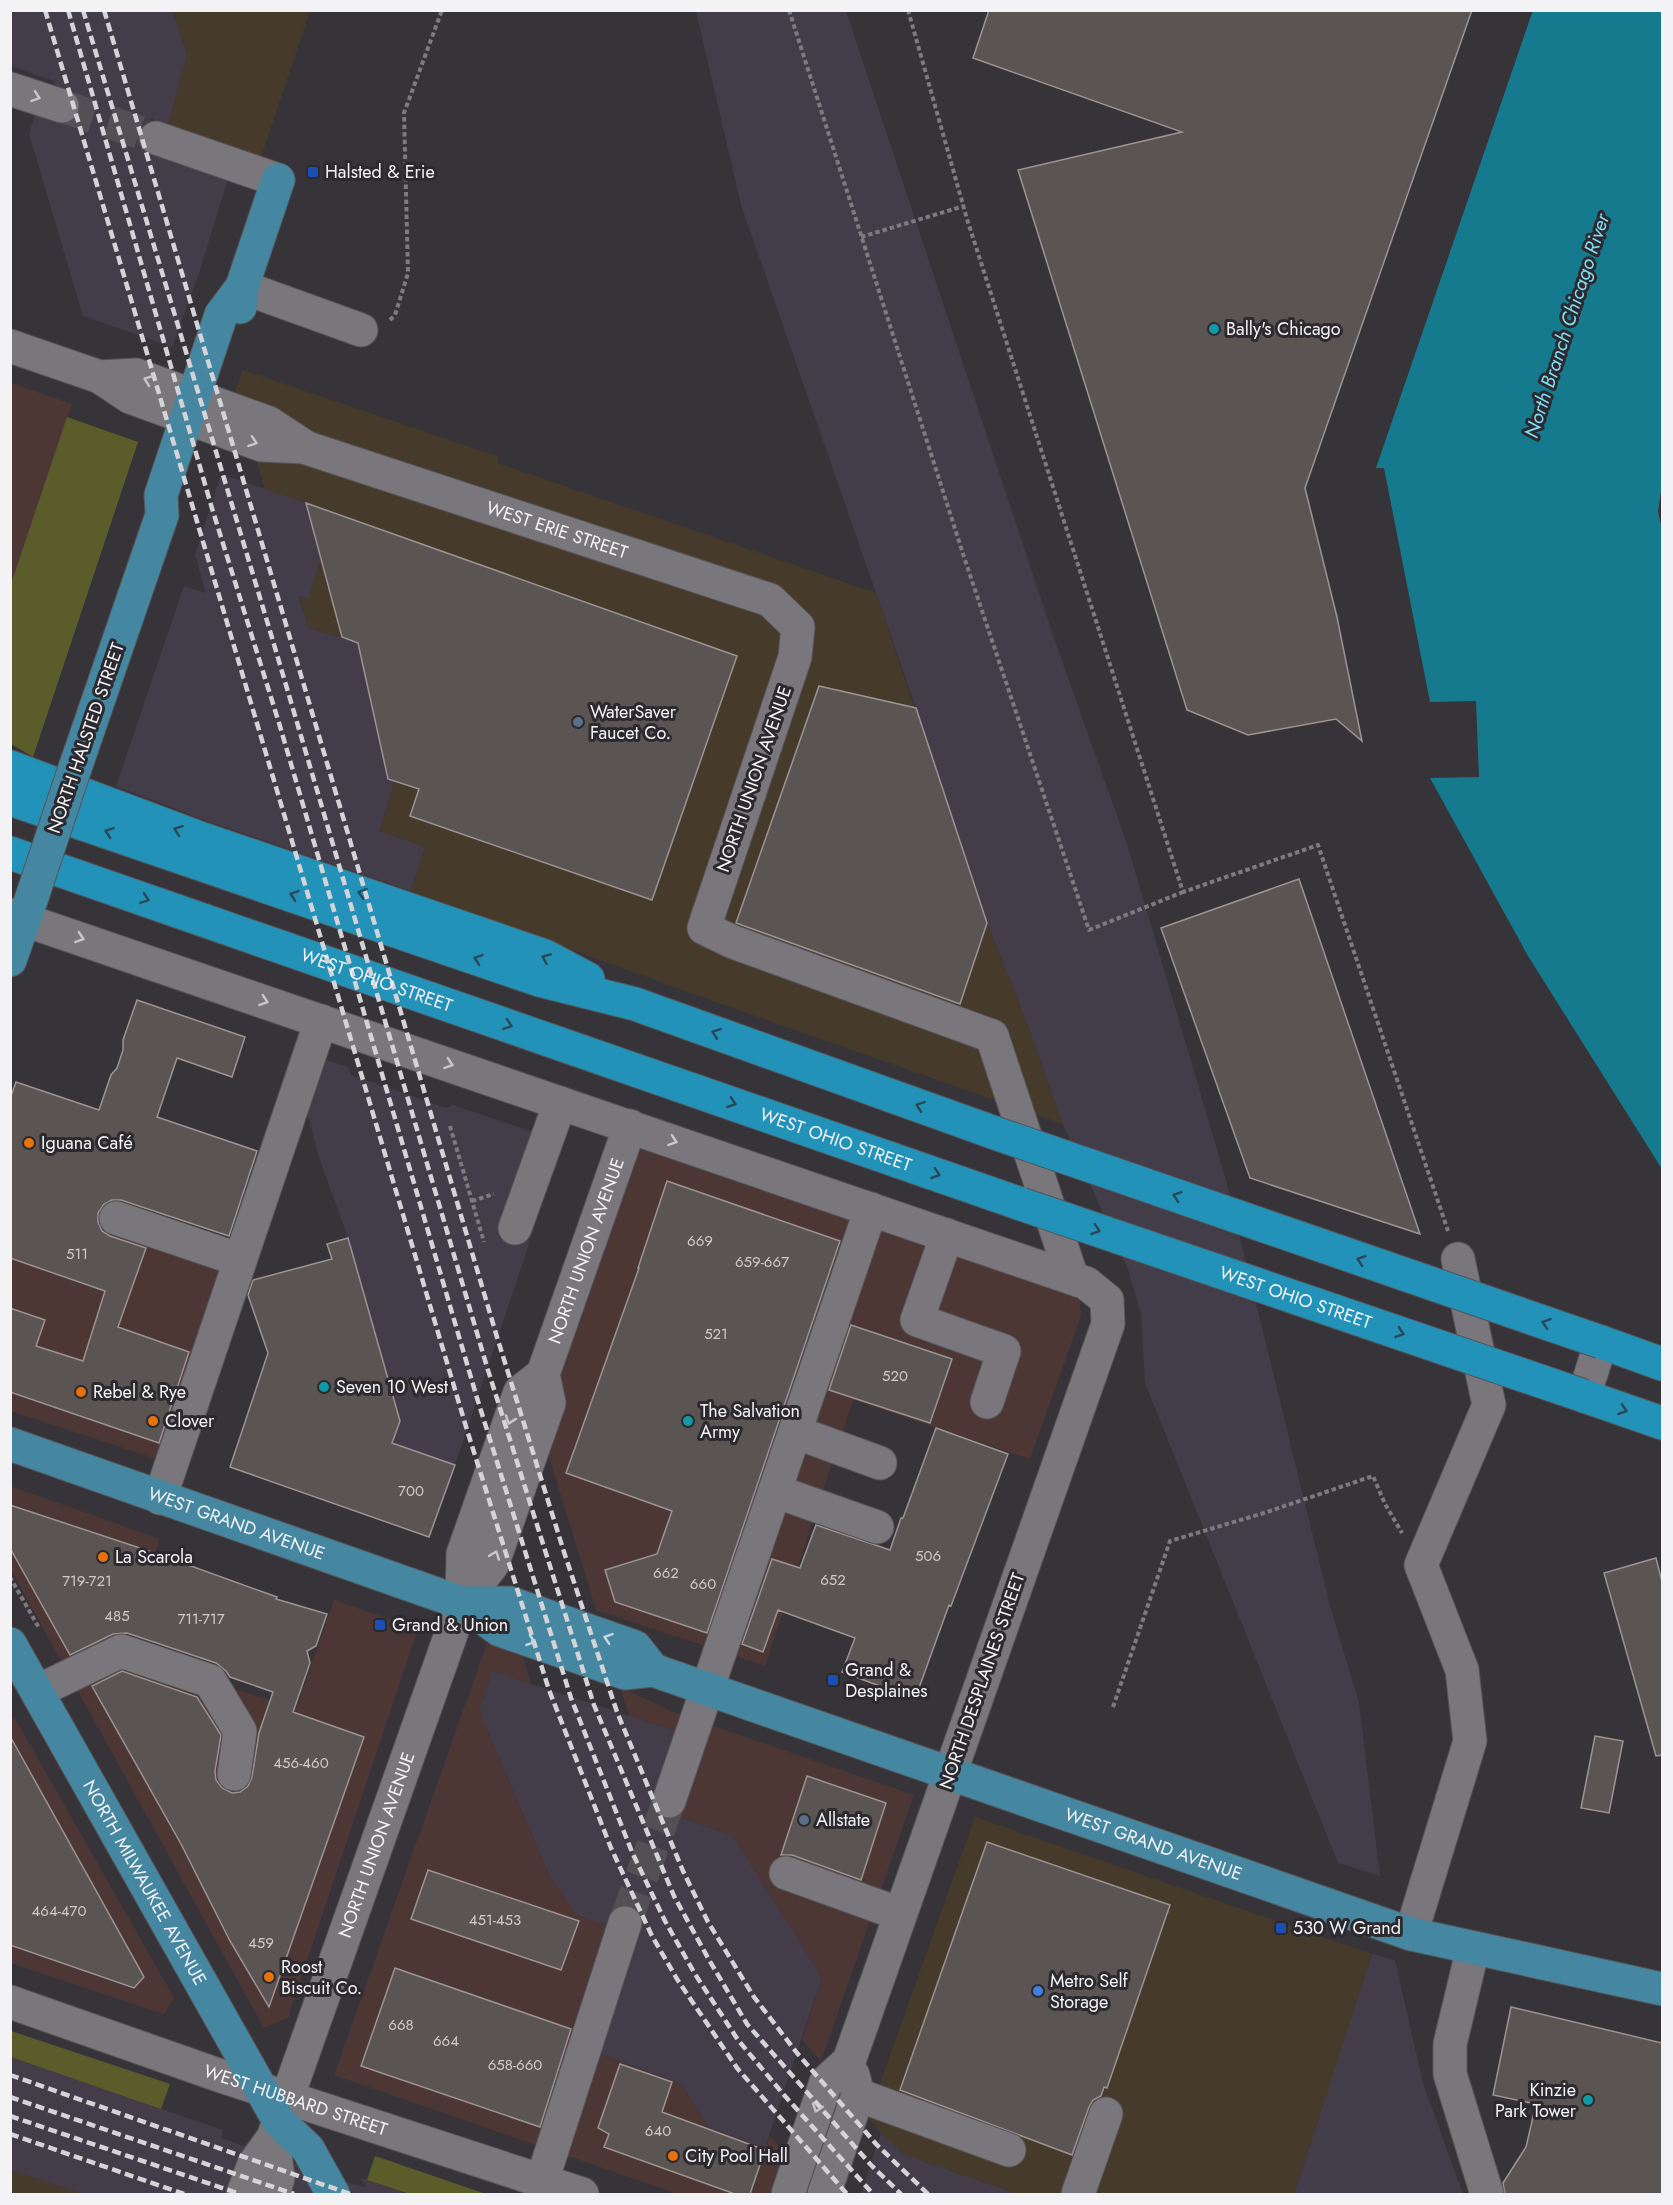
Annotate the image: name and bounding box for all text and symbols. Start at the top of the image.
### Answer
one-way arrow [30,90,41,103]
place label: Halsted & Erie [325,159,435,185]
marker: Halsted & Erie [306,165,320,179]
water label: North Branch Chicago River [1517,209,1617,442]
place label: Bally's Chicago [1226,316,1341,342]
marker: Bally's Chicago [1207,322,1221,336]
one-way arrow [143,374,154,387]
one-way arrow [247,435,258,448]
street label: WEST ERIE STREET [483,495,632,566]
street label: NORTH HALSTED STREET [41,639,131,837]
street label: NORTH UNION AVENUE [710,683,798,875]
place label: WaterSaver Faucet Co. [590,699,677,746]
marker: WaterSaver Faucet Co. [571,715,585,729]
one-way arrow [173,824,184,837]
one-way arrow [104,827,115,840]
one-way arrow [357,888,368,901]
one-way arrow [289,890,300,903]
one-way arrow [139,892,150,905]
one-way arrow [74,931,85,943]
street label: WEST OHIO STREET [297,942,457,1019]
one-way arrow [473,953,484,966]
one-way arrow [541,953,552,965]
one-way arrow [258,994,269,1007]
one-way arrow [502,1017,513,1030]
one-way arrow [712,1028,722,1041]
one-way arrow [443,1057,454,1070]
one-way arrow [726,1095,737,1108]
street label: WEST OHIO STREET [756,1101,916,1178]
one-way arrow [915,1101,926,1114]
place label: Iguana Café [41,1130,133,1156]
one-way arrow [667,1134,678,1147]
marker: Iguana Café [22,1136,36,1150]
street label: NORTH UNION AVENUE [542,1154,631,1347]
one-way arrow [930,1167,941,1180]
one-way arrow [1172,1191,1183,1203]
one-way arrow [1090,1222,1101,1235]
house number: 669 [687,1230,713,1252]
house number: 511 [66,1243,88,1265]
house number: 659-667 [735,1251,789,1273]
one-way arrow [1357,1254,1367,1267]
street label: WEST OHIO STREET [1216,1260,1376,1336]
one-way arrow [1541,1318,1552,1331]
house number: 521 [704,1323,728,1345]
one-way arrow [1394,1326,1405,1339]
house number: 520 [882,1365,908,1387]
place label: Seven 10 West [336,1374,449,1400]
place label: Rebel & Rye [93,1379,186,1405]
marker: Seven 10 West [317,1380,331,1394]
marker: Rebel & Rye [74,1385,88,1399]
place label: The Salvation Army [700,1398,800,1445]
one-way arrow [1618,1402,1628,1415]
place label: Clover [165,1408,215,1434]
marker: Clover [146,1414,160,1428]
one-way arrow [505,1414,518,1425]
marker: The Salvation Army [681,1414,695,1428]
house number: 700 [398,1480,424,1502]
street label: WEST GRAND AVENUE [144,1481,328,1567]
place label: La Scarola [115,1544,193,1570]
house number: 506 [915,1545,941,1567]
marker: La Scarola [96,1550,110,1564]
one-way arrow [488,1551,501,1561]
house number: 662 [653,1562,679,1584]
house number: 652 [820,1569,846,1591]
street label: NORTH DESPLAINES STREET [933,1569,1031,1793]
house number: 719-721 [62,1570,112,1592]
house number: 660 [690,1573,716,1595]
house number: 485 [104,1605,130,1627]
house number: 711-717 [177,1608,225,1630]
place label: Grand & Union [392,1612,508,1638]
marker: Grand & Union [373,1618,387,1632]
one-way arrow [603,1632,613,1645]
one-way arrow [525,1633,536,1646]
place label: Grand & Desplaines [845,1657,927,1704]
marker: Grand & Desplaines [826,1673,840,1687]
street label: NORTH UNION AVENUE [332,1749,421,1941]
house number: 456-460 [273,1752,329,1774]
street label: NORTH MILWAUKEE AVENUE [76,1775,213,1990]
street label: WEST GRAND AVENUE [1061,1801,1245,1887]
place label: Allstate [816,1807,870,1833]
marker: Allstate [797,1813,811,1827]
house number: 464-470 [32,1900,86,1922]
house number: 451-453 [469,1909,521,1931]
place label: 530 W Grand [1293,1915,1401,1941]
marker: 530 W Grand [1274,1921,1288,1935]
house number: 459 [248,1932,274,1954]
place label: Roost Biscuit Co. [281,1954,362,2001]
place label: Metro Self Storage [1050,1968,1129,2015]
marker: Roost Biscuit Co. [262,1970,276,1984]
marker: Metro Self Storage [1031,1984,1045,1998]
house number: 668 [388,2014,414,2036]
house number: 664 [433,2030,459,2052]
house number: 658-660 [488,2054,542,2076]
street label: WEST HUBBARD STREET [200,2058,391,2143]
place label: Kinzie Park Tower [1495,2077,1577,2124]
marker: Kinzie Park Tower [1581,2093,1595,2107]
one-way arrow [812,2102,824,2113]
house number: 640 [645,2120,671,2142]
place label: City Pool Hall [685,2143,788,2169]
marker: City Pool Hall [666,2149,680,2163]

